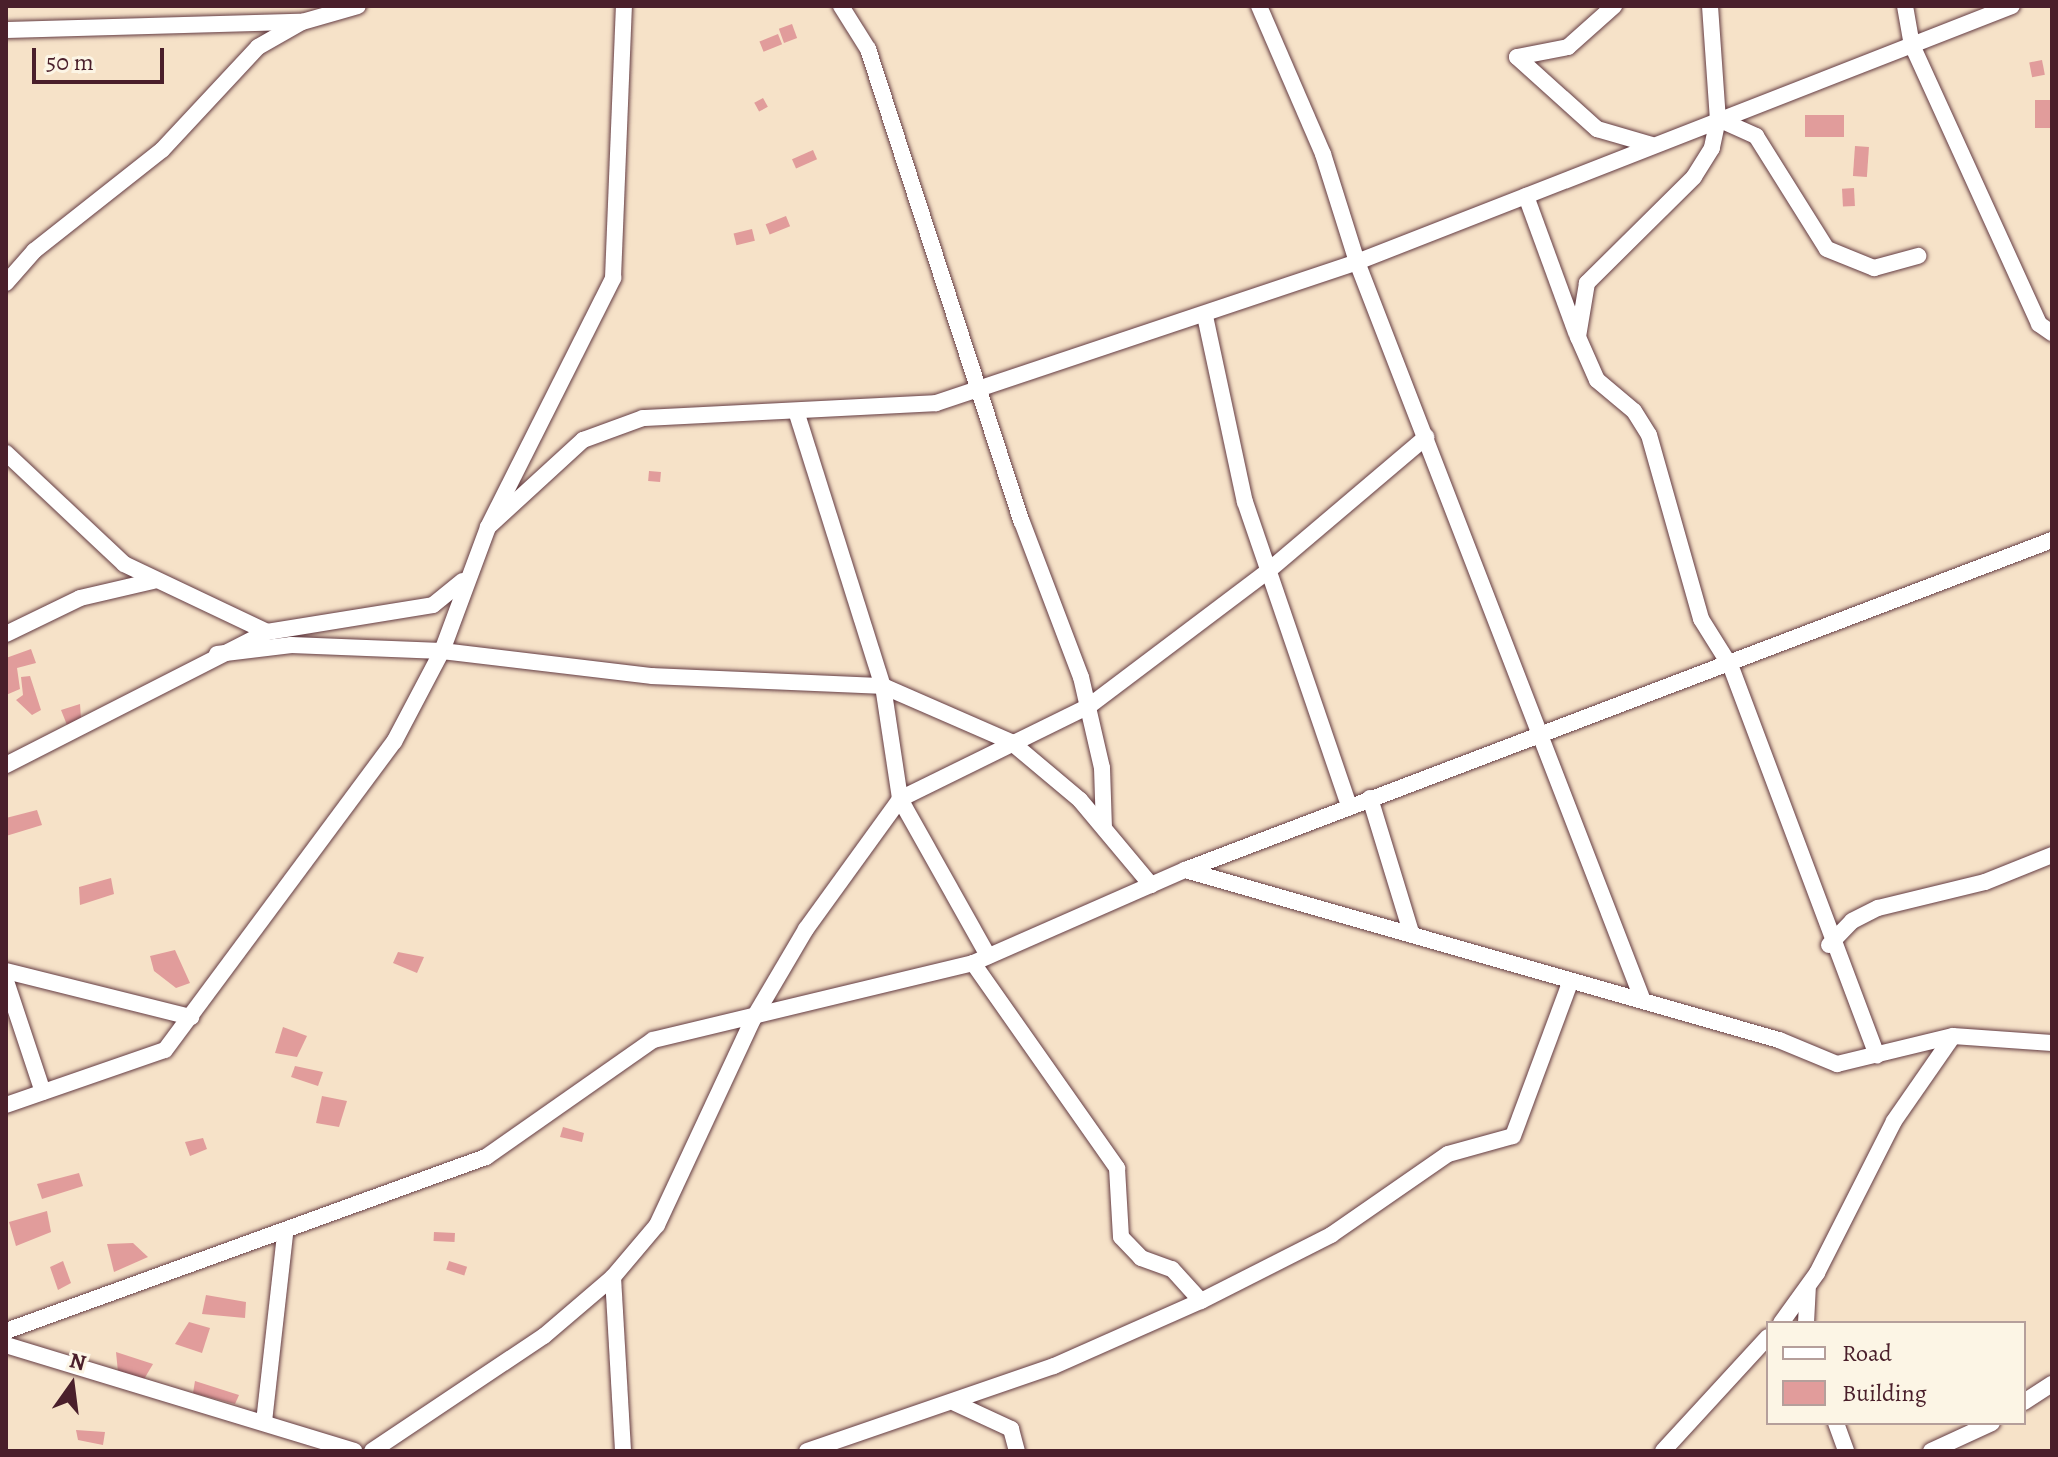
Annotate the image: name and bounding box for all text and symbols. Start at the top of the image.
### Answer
scale bar [36,32,168,82]
text: 50 m [46,46,94,78]
legend [1766,1321,2026,1425]
text: Road [1842,1337,1892,1369]
north arrow [32,1345,112,1425]
text: N [66,1345,89,1378]
text: Building [1842,1377,1927,1409]

